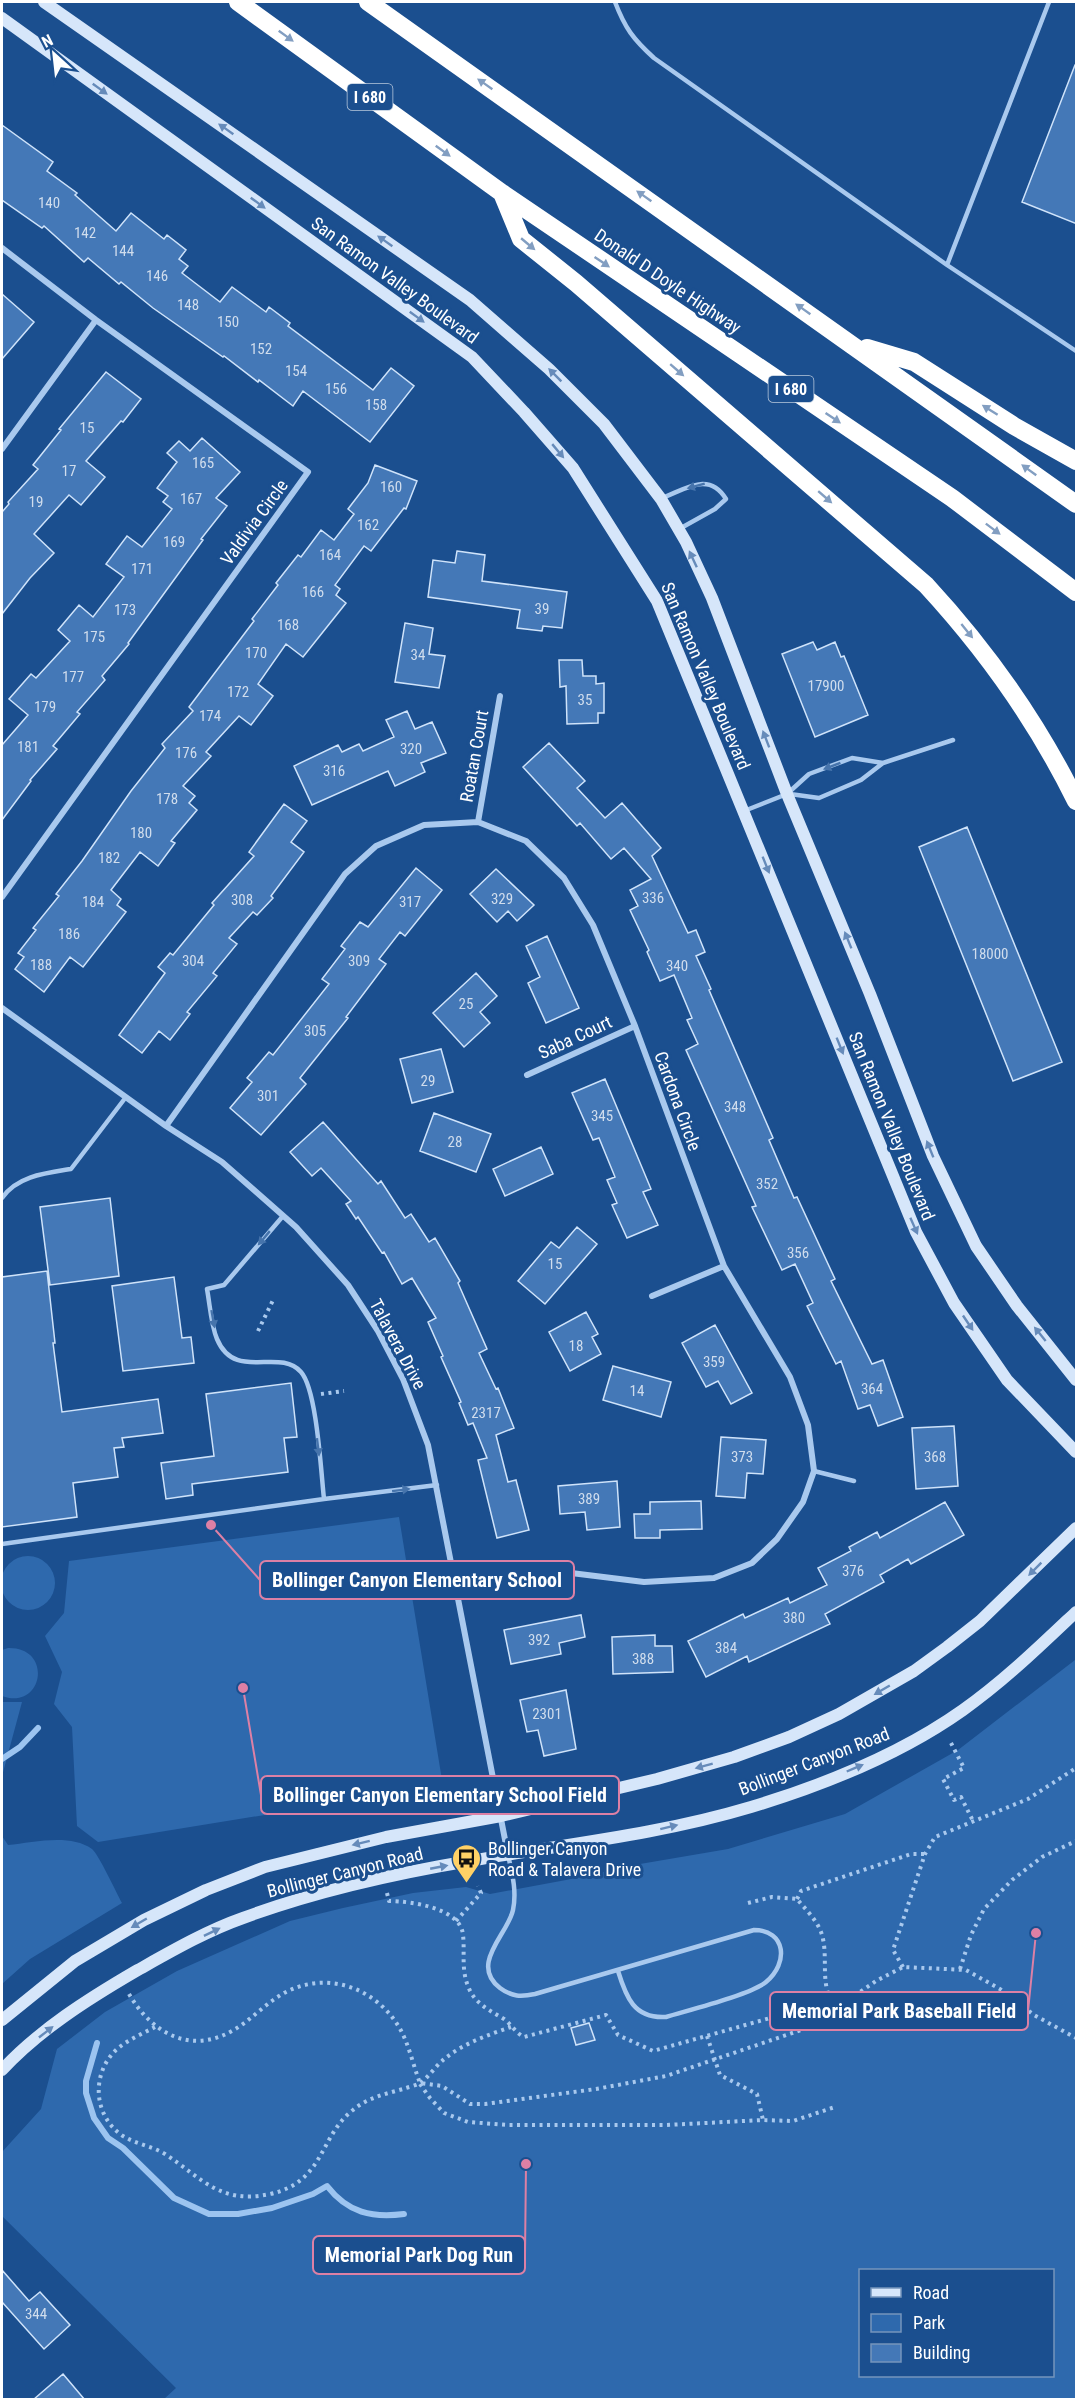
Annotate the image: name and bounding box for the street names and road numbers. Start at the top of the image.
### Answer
road number: I 680 [348,84,392,110]
street label: San Ramon Valley Boulevard [307,212,483,348]
street label: Donald D Doyle Highway [591,224,746,338]
road number: I 680 [768,376,814,402]
street label: Valdivia Circle [216,475,292,569]
street label: San Ramon Valley Boulevard [657,579,755,773]
street label: Roatan Court [456,708,492,804]
street label: Saba Court [535,1011,615,1063]
street label: San Ramon Valley Boulevard [845,1029,939,1223]
street label: Cardona Circle [650,1048,706,1154]
street label: Talavera Drive [365,1295,431,1393]
street label: Bollinger Canyon Road [736,1723,892,1799]
street label: Bollinger Canyon Road [265,1842,425,1902]

